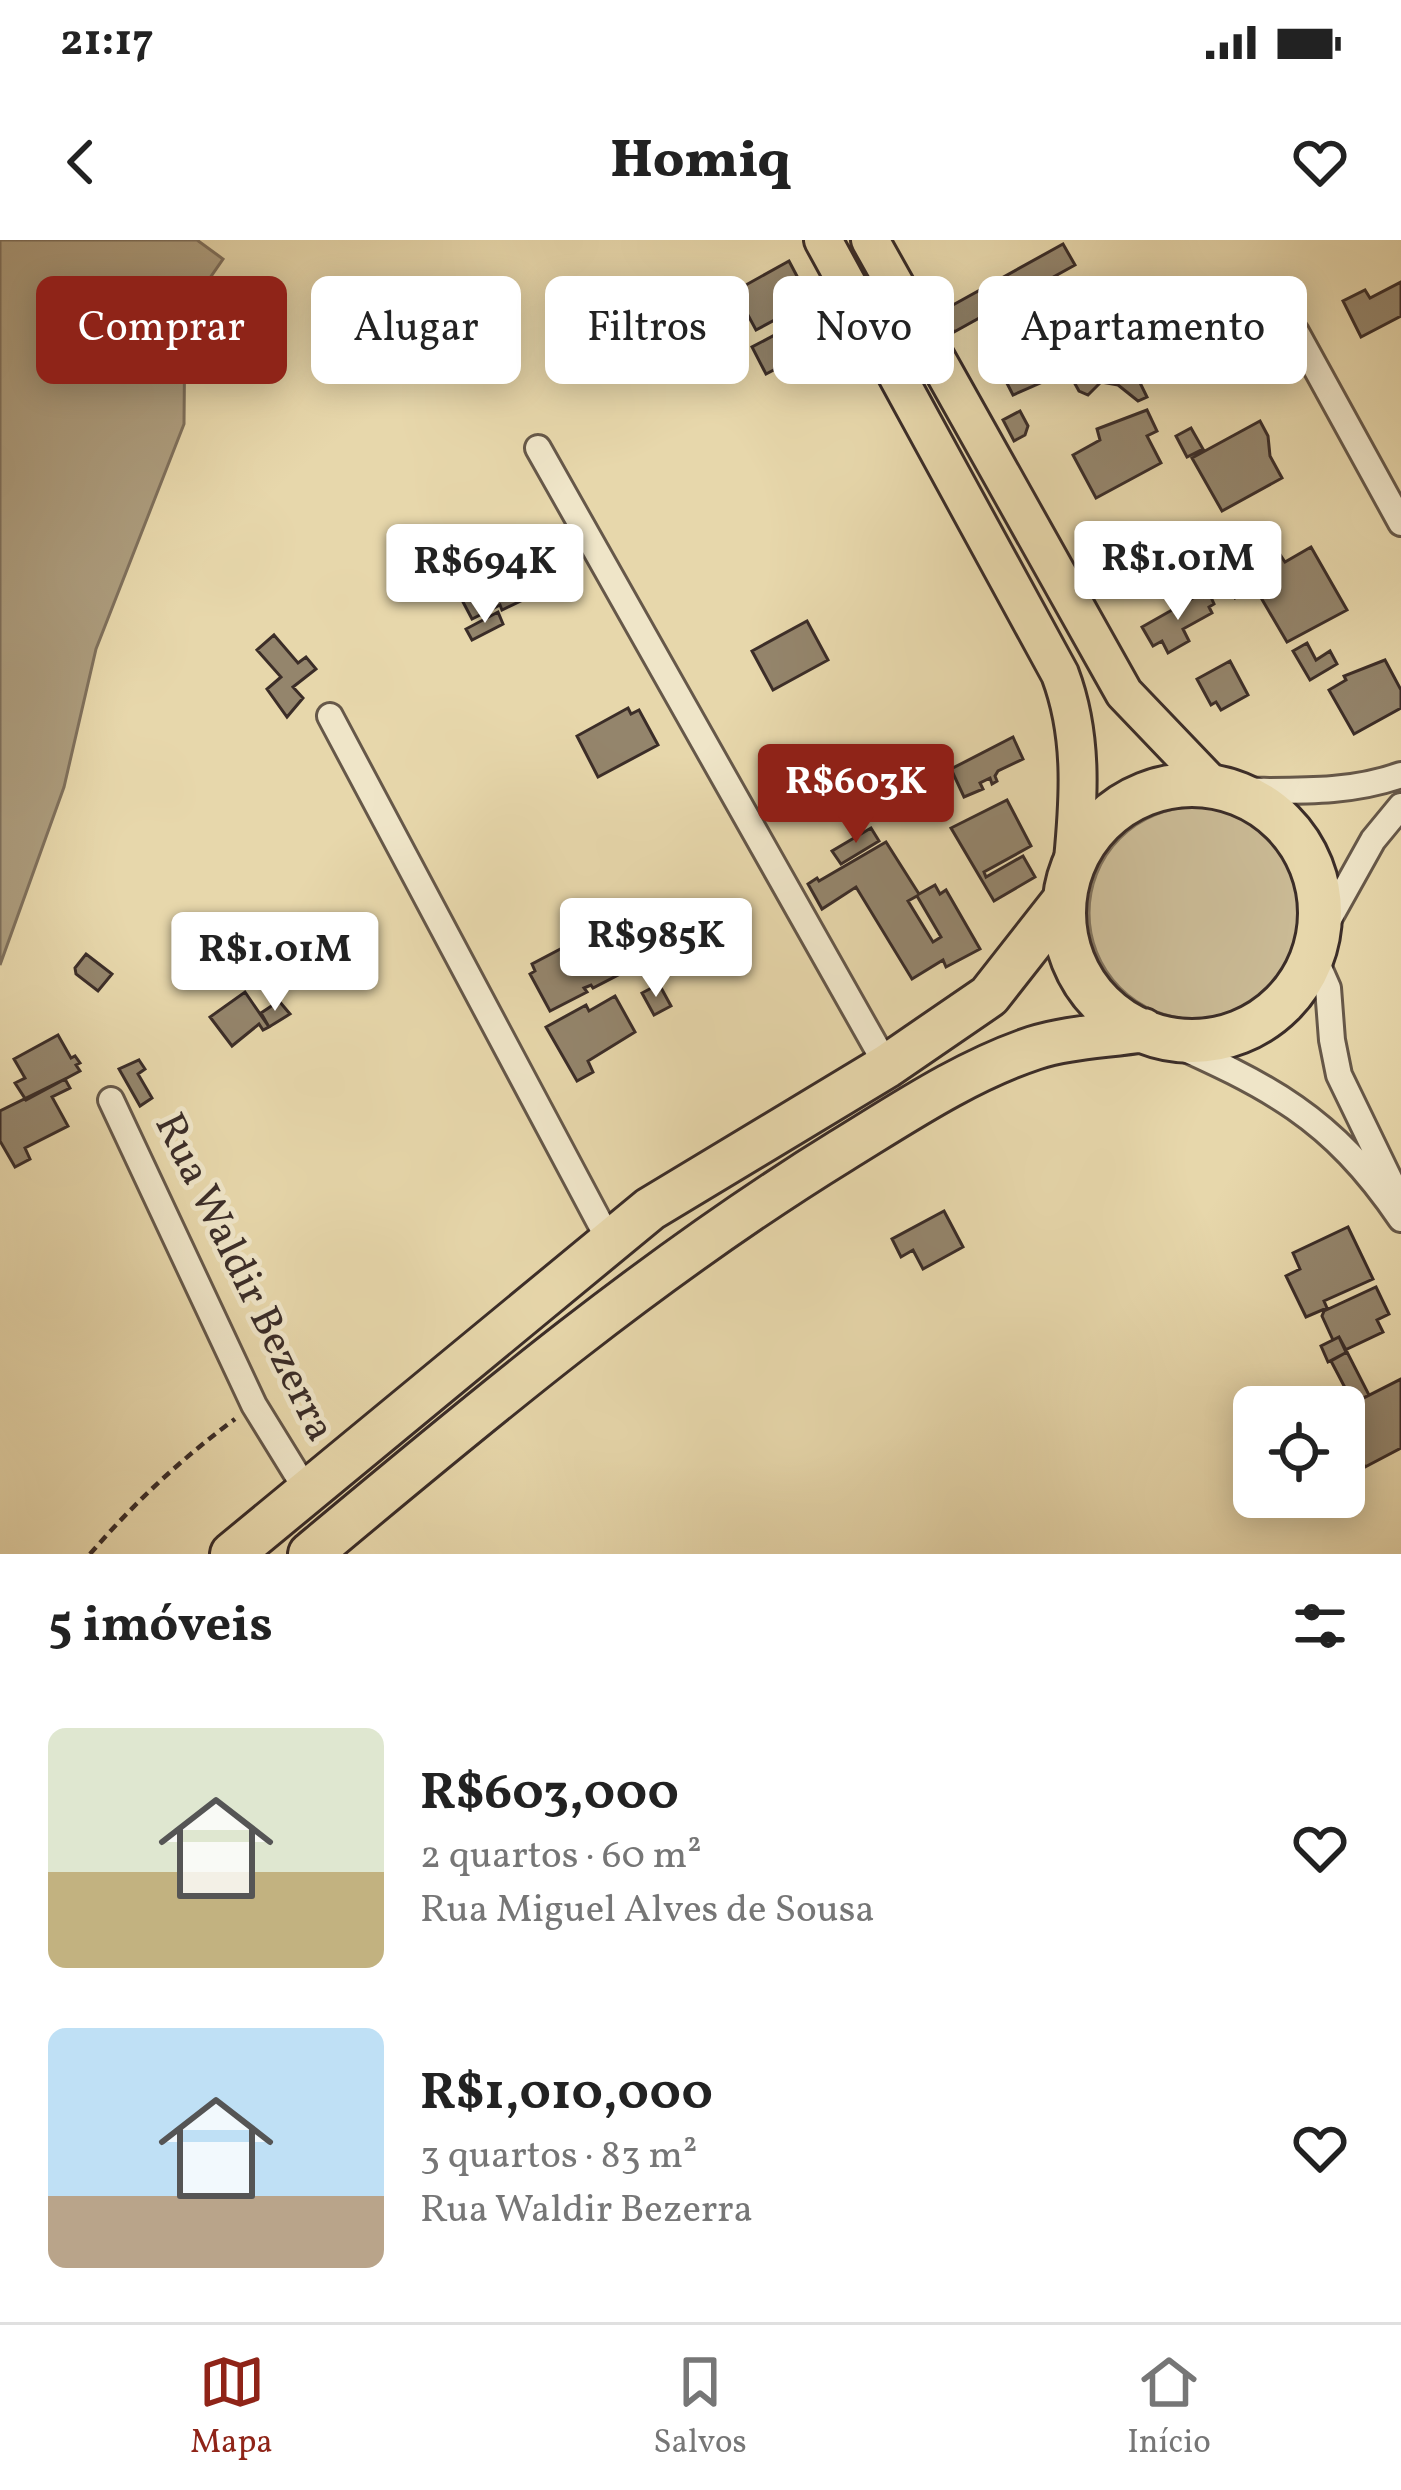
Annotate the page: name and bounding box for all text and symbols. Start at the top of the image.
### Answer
text: 21:17 [60,11,154,74]
text: Homiq [610,125,791,200]
icon: back [48,129,114,195]
icon: heart [1287,129,1353,195]
chip: Comprar [36,276,287,384]
chip: Alugar [311,276,521,384]
chip: Filtros [545,276,749,384]
chip: Novo [773,276,954,384]
chip: Apartamento [978,276,1307,384]
pin: R$1.01M [1067,521,1289,623]
pin: R$694K [387,524,583,626]
text: R$1.01M [1101,533,1255,587]
text: R$694K [413,536,557,590]
pin: R$603K [758,744,954,846]
text: R$603K [785,756,927,810]
pin: R$985K [558,898,754,1000]
text: R$985K [587,910,725,964]
pin: R$1.01M [164,912,386,1014]
text: R$1.01M [198,924,352,978]
street label: Rua Waldir Bezerra [138,1104,348,1452]
map controls [1233,1386,1365,1518]
button: locate [1233,1386,1365,1518]
text: 5 imóveis [48,1591,273,1662]
icon: filters [1287,1593,1353,1659]
text: R$603,000 [420,1759,679,1830]
icon: home [144,1776,288,1920]
icon: heart [1287,1815,1353,1881]
text: 2 quartos · 60 m² [420,1830,702,1884]
text: Rua Miguel Alves de Sousa [420,1884,875,1938]
text: R$1,010,000 [420,2059,713,2130]
icon: home [144,2076,288,2220]
icon: heart [1287,2115,1353,2181]
text: 3 quartos · 83 m² [420,2130,697,2184]
text: Rua Waldir Bezerra [420,2184,753,2238]
tab: Mapa [190,2349,273,2467]
tab: Salvos [653,2349,747,2467]
tab: Início [1127,2349,1211,2467]

